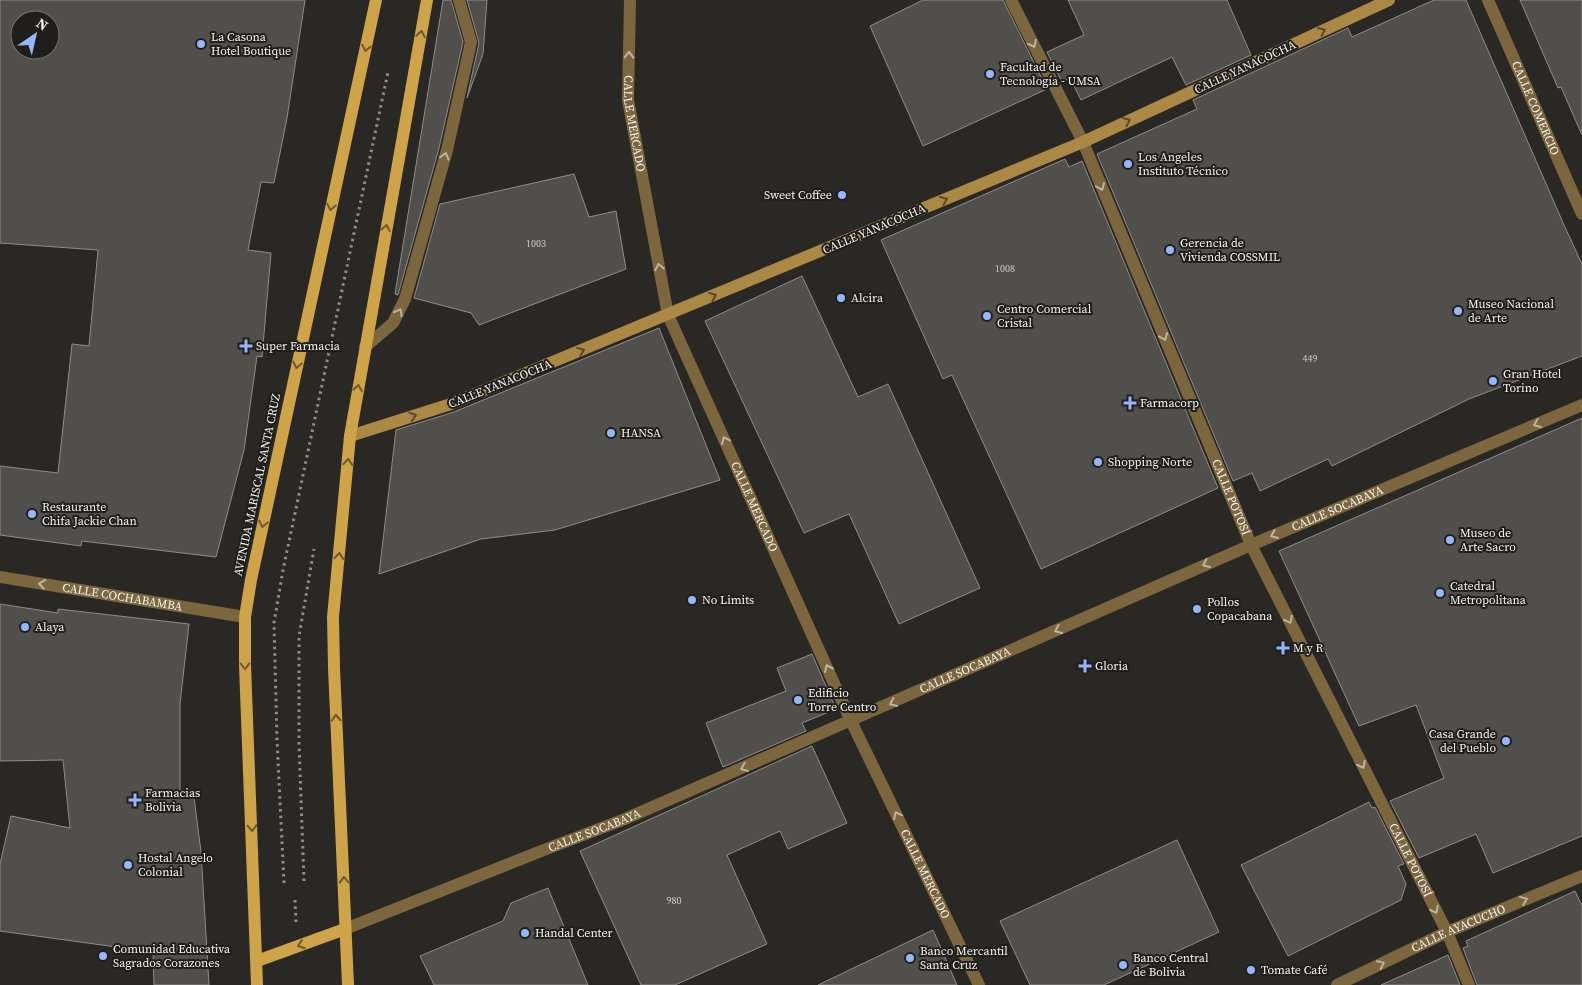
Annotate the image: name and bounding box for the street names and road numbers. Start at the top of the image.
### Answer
street label: CALLE YANACOCHA [1192,36,1298,98]
street label: CALLE COMERCIO [1508,59,1563,158]
street label: CALLE MERCADO [620,75,649,173]
street label: CALLE YANACOCHA [820,200,928,258]
street label: CALLE YANACOCHA [446,356,554,412]
street label: AVENIDA MARISCAL SANTA CRUZ [230,392,284,578]
street label: CALLE POTOSÍ [1208,457,1254,538]
street label: CALLE MERCADO [727,459,782,554]
street label: CALLE SOCABAYA [1289,482,1386,535]
street label: CALLE COCHABAMBA [61,579,184,615]
street label: CALLE SOCABAYA [917,643,1013,697]
street label: CALLE SOCABAYA [546,805,643,856]
street label: CALLE POTOSÍ [1385,820,1436,900]
street label: CALLE MERCADO [897,827,954,921]
street label: CALLE AYACUCHO [1409,901,1508,956]

